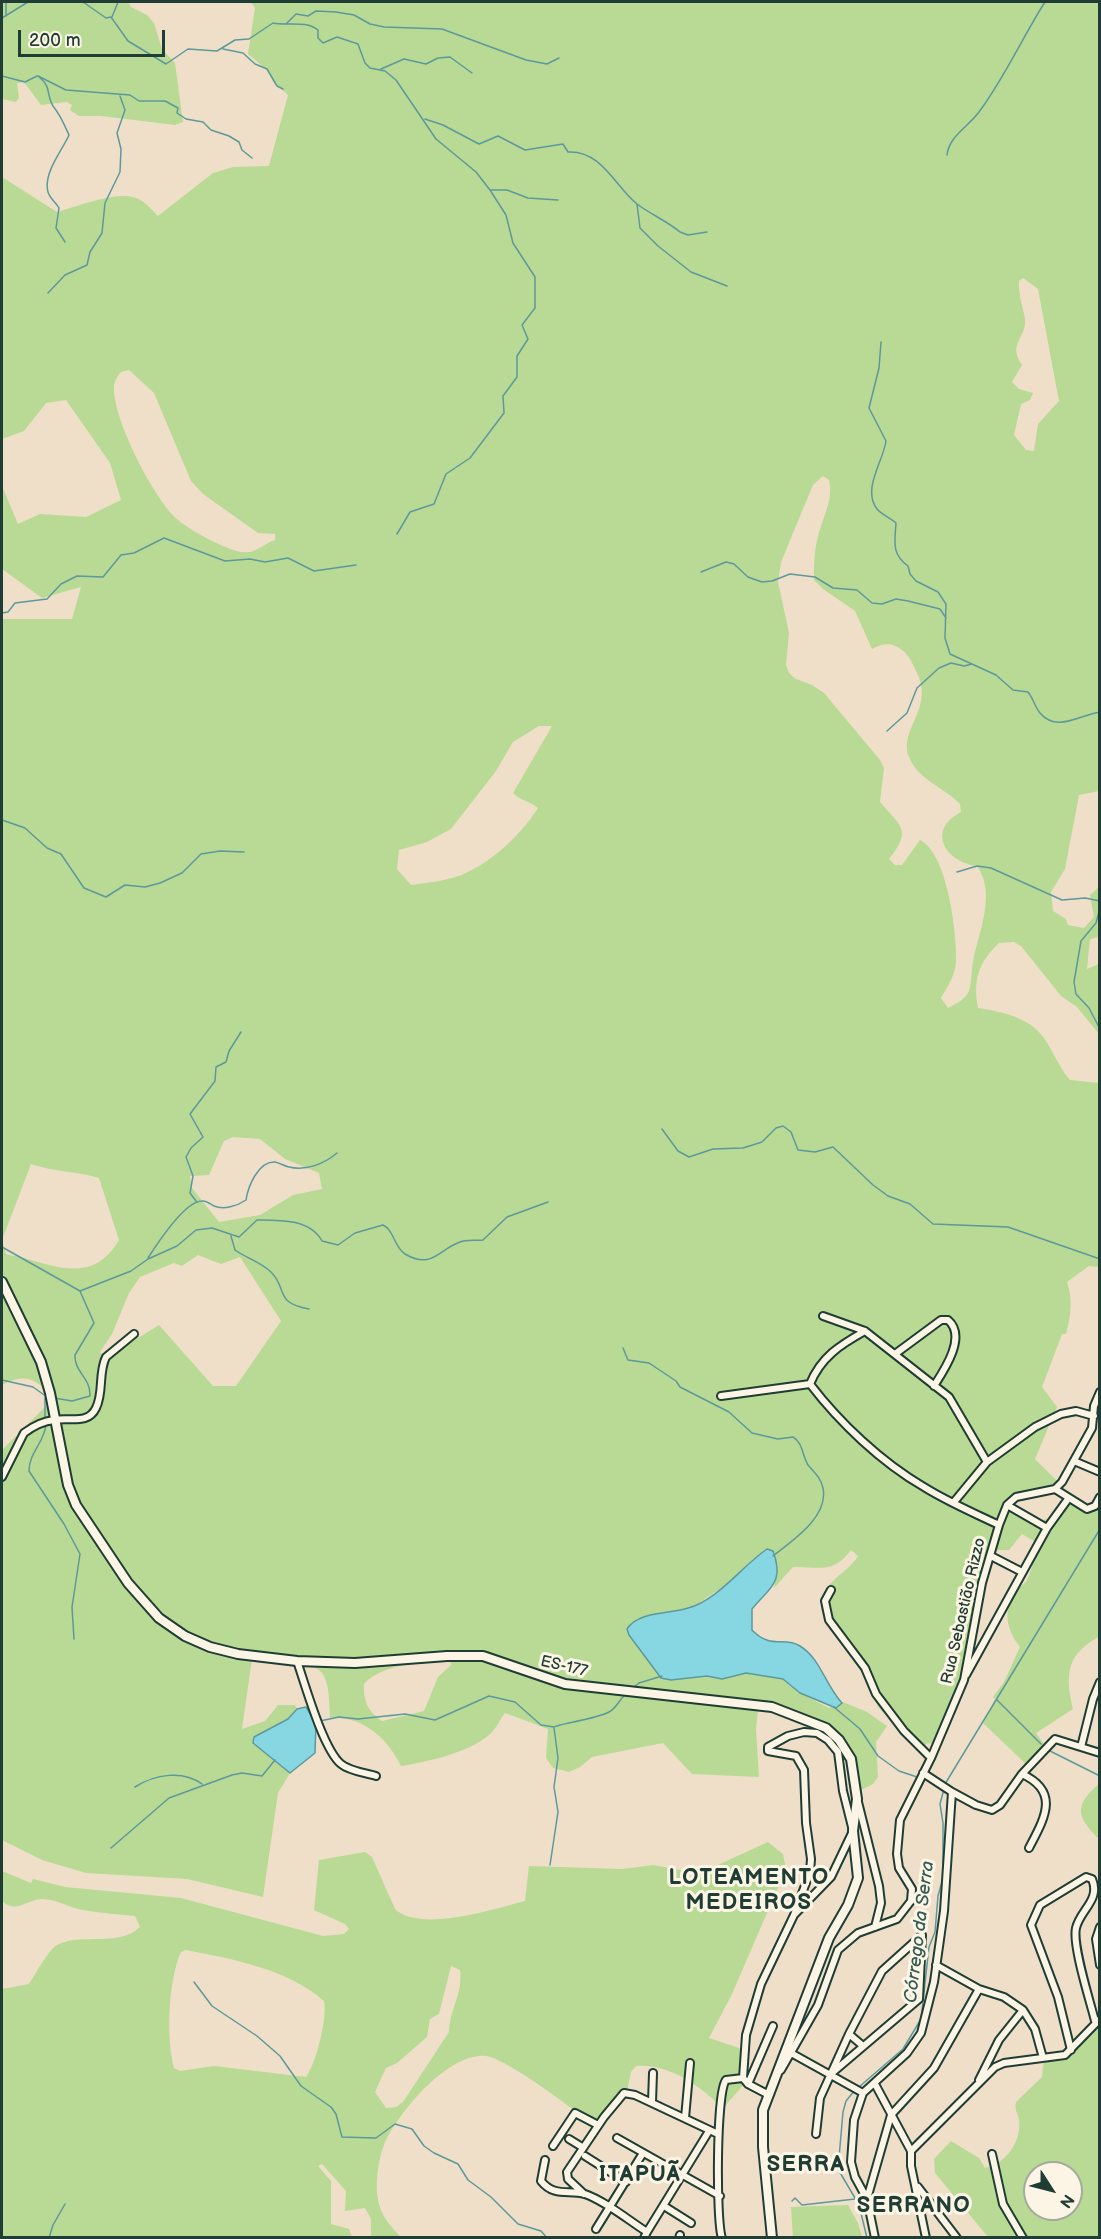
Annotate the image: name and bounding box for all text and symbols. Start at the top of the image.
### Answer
scale bar [21,18,168,56]
text: 200 m [29,30,81,51]
street label: Rua Sebastião Rizzo [938,1536,990,1686]
street label: ES-177 [538,1652,590,1682]
water label: Córrego da Serra [901,1860,939,2004]
district label: LOTEAMENTO MEDEIROS [668,1865,830,1916]
district label: SERRA [767,2152,845,2178]
north arrow [1023,2161,1083,2221]
district label: ITAPUÃ [599,2162,681,2188]
text: N [1055,2190,1078,2211]
district label: SERRANO [857,2193,971,2219]

